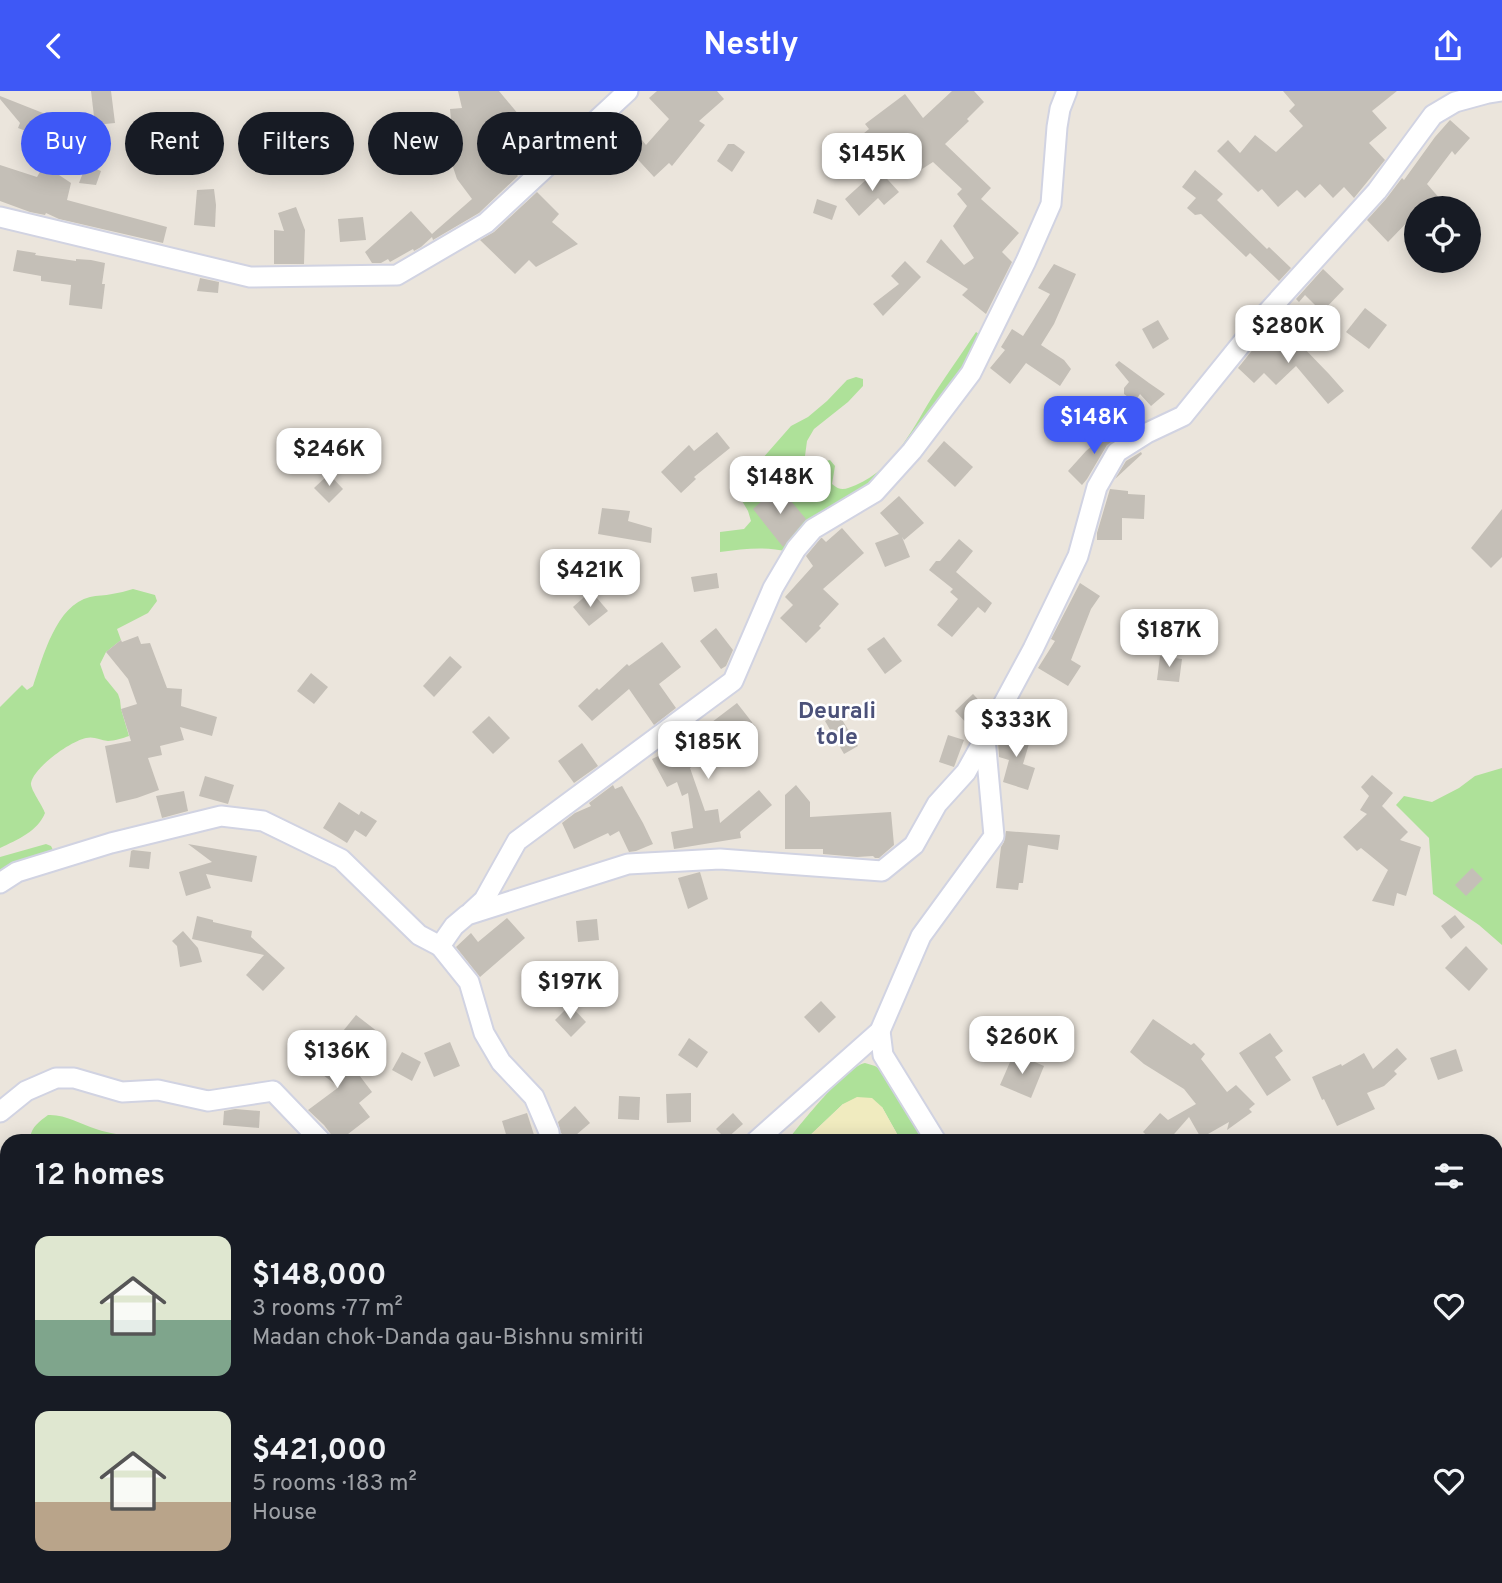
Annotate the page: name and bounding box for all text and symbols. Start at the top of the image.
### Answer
text: Nestly [703,26,799,66]
icon: back [35,27,73,65]
icon: share [1429,27,1467,65]
chip: Buy [21,112,111,175]
chip: Rent [125,112,224,175]
chip: Filters [238,112,354,175]
chip: New [368,112,463,175]
chip: Apartment [477,112,642,175]
pin: $145K [823,133,921,193]
text: $145K [838,141,906,170]
map controls [1404,196,1481,273]
button: locate [1404,196,1481,273]
pin: $280K [1239,306,1337,365]
text: $280K [1251,313,1325,342]
pin: $148K [1045,397,1143,456]
text: $148K [1060,404,1128,433]
pin: $246K [280,429,378,488]
text: $246K [292,436,366,465]
pin: $148K [731,457,829,516]
text: $148K [746,464,814,493]
pin: $421K [541,549,639,609]
text: $421K [556,557,624,586]
pin: $187K [1120,609,1218,669]
text: $187K [1136,617,1202,646]
district label: Deurali tole [798,698,876,753]
pin: $333K [967,699,1065,759]
text: $333K [980,707,1052,736]
pin: $185K [659,721,757,781]
text: $185K [674,729,742,758]
pin: $197K [521,961,619,1021]
text: $197K [537,969,603,998]
pin: $260K [973,1017,1071,1076]
text: $260K [985,1024,1059,1053]
pin: $136K [288,1031,386,1090]
text: $136K [303,1038,371,1067]
icon: filters [1430,1157,1468,1195]
text: 12 homes [35,1158,165,1195]
text: $148,000 [252,1258,386,1295]
icon: home [91,1264,175,1348]
icon: heart [1430,1287,1468,1325]
text: 3 rooms · 77 m² [252,1295,403,1324]
text: Madan chok-Danda gau-Bishnu smiriti [252,1324,644,1353]
text: $421,000 [252,1433,387,1470]
icon: home [91,1439,175,1523]
icon: heart [1430,1462,1468,1500]
text: 5 rooms · 183 m² [252,1470,417,1499]
text: House [252,1499,317,1528]

